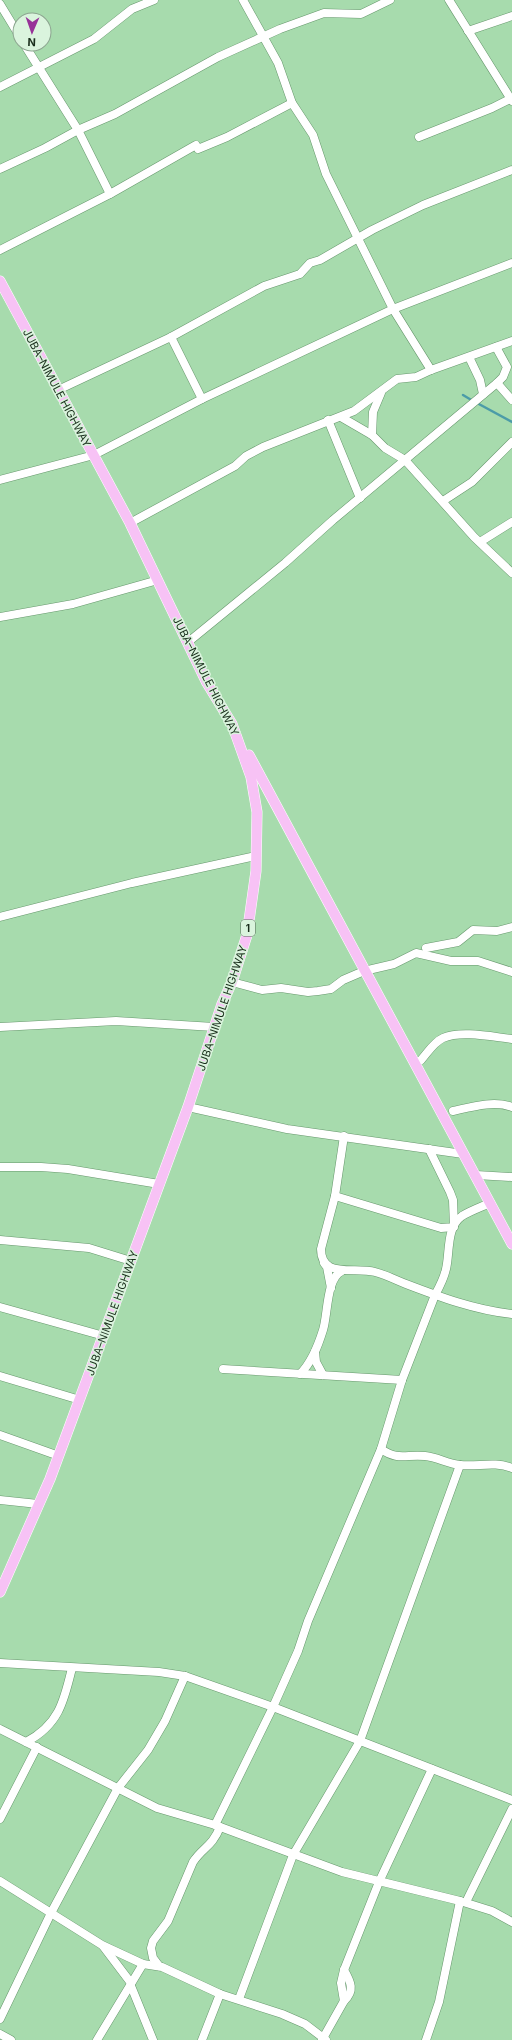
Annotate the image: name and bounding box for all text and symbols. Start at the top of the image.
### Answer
north arrow [12,12,52,52]
text: N [27,35,36,49]
street label: JUBA–NIMULE HIGHWAY [20,326,94,450]
street label: JUBA–NIMULE HIGHWAY [170,614,242,738]
road number: 1 [241,920,255,936]
street label: JUBA–NIMULE HIGHWAY [194,943,250,1073]
street label: JUBA–NIMULE HIGHWAY [83,1248,141,1377]

